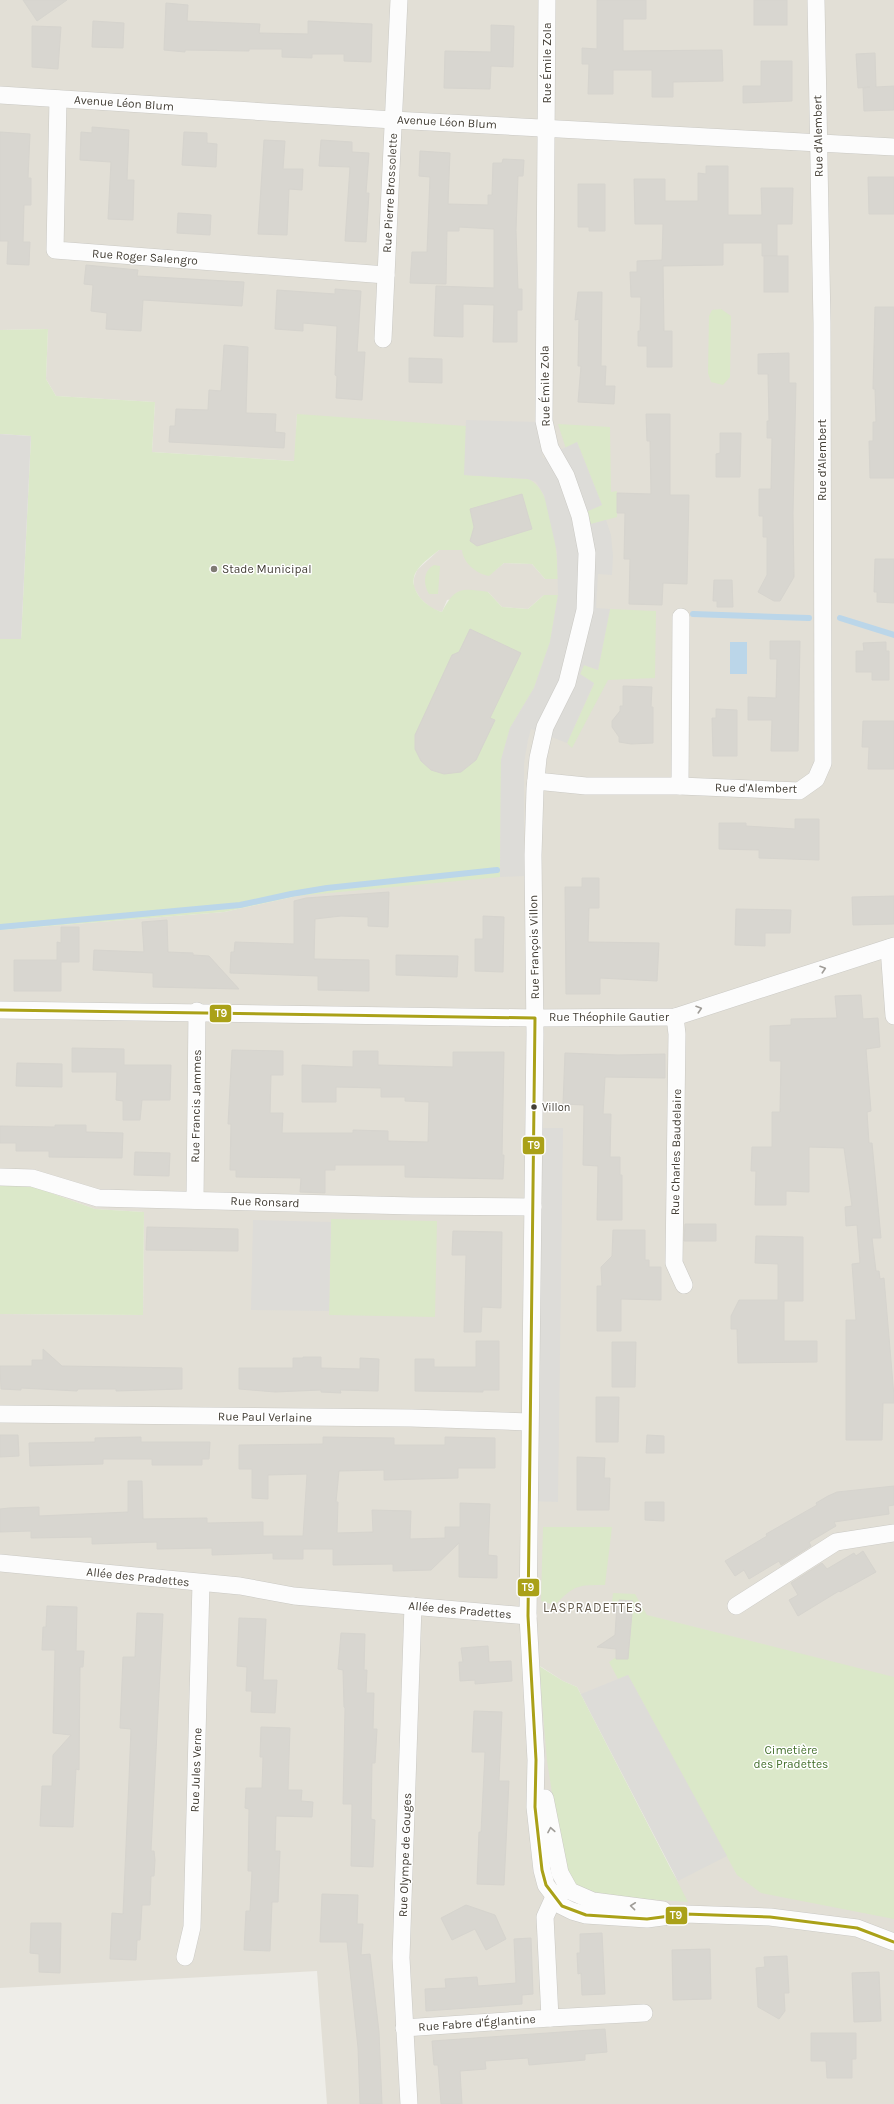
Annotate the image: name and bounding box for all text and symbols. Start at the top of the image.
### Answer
street label: Rue Émile Zola [539,22,554,104]
street label: Avenue Léon Blum [74,93,174,113]
street label: Rue d'Alembert [810,94,826,177]
street label: Avenue Léon Blum [397,112,497,132]
street label: Rue Pierre Brossolette [380,133,400,253]
street label: Rue Roger Salengro [92,246,198,268]
street label: Rue Émile Zola [536,345,553,427]
street label: Rue d'Alembert [815,418,829,501]
place label: Stade Municipal [222,562,312,576]
marker: Stade Municipal [209,564,219,574]
street label: Rue d'Alembert [715,780,798,796]
street label: Rue François Villon [526,895,542,999]
one-way arrow [819,965,826,974]
line badge: T9 [209,1004,232,1023]
one-way arrow [695,1006,702,1014]
text: T9 [215,1007,228,1020]
street label: Rue Théophile Gautier [549,1010,670,1024]
street label: Rue Francis Jammes [188,1049,204,1163]
street label: Rue Charles Baudelaire [668,1089,684,1215]
place label: Villon [542,1101,570,1114]
marker: Villon [529,1102,539,1112]
line badge: T9 [522,1136,545,1155]
text: T9 [528,1139,541,1152]
street label: Rue Ronsard [230,1194,300,1210]
street label: Rue Paul Verlaine [218,1409,312,1425]
street label: Allée des Pradettes [86,1565,190,1589]
line badge: T9 [517,1578,540,1597]
text: T9 [522,1581,535,1594]
street label: Allée des Pradettes [408,1599,512,1621]
district label: LASPRADETTES [543,1600,643,1615]
street label: Rue Jules Verne [188,1727,204,1813]
park label: Cimetière des Pradettes [754,1743,828,1771]
street label: Rue Olympe de Gouges [396,1793,414,1917]
one-way arrow [547,1827,555,1833]
one-way arrow [630,1902,636,1911]
line badge: T9 [665,1906,688,1925]
text: T9 [670,1909,683,1922]
street label: Rue Fabre d'Églantine [418,2011,536,2034]

